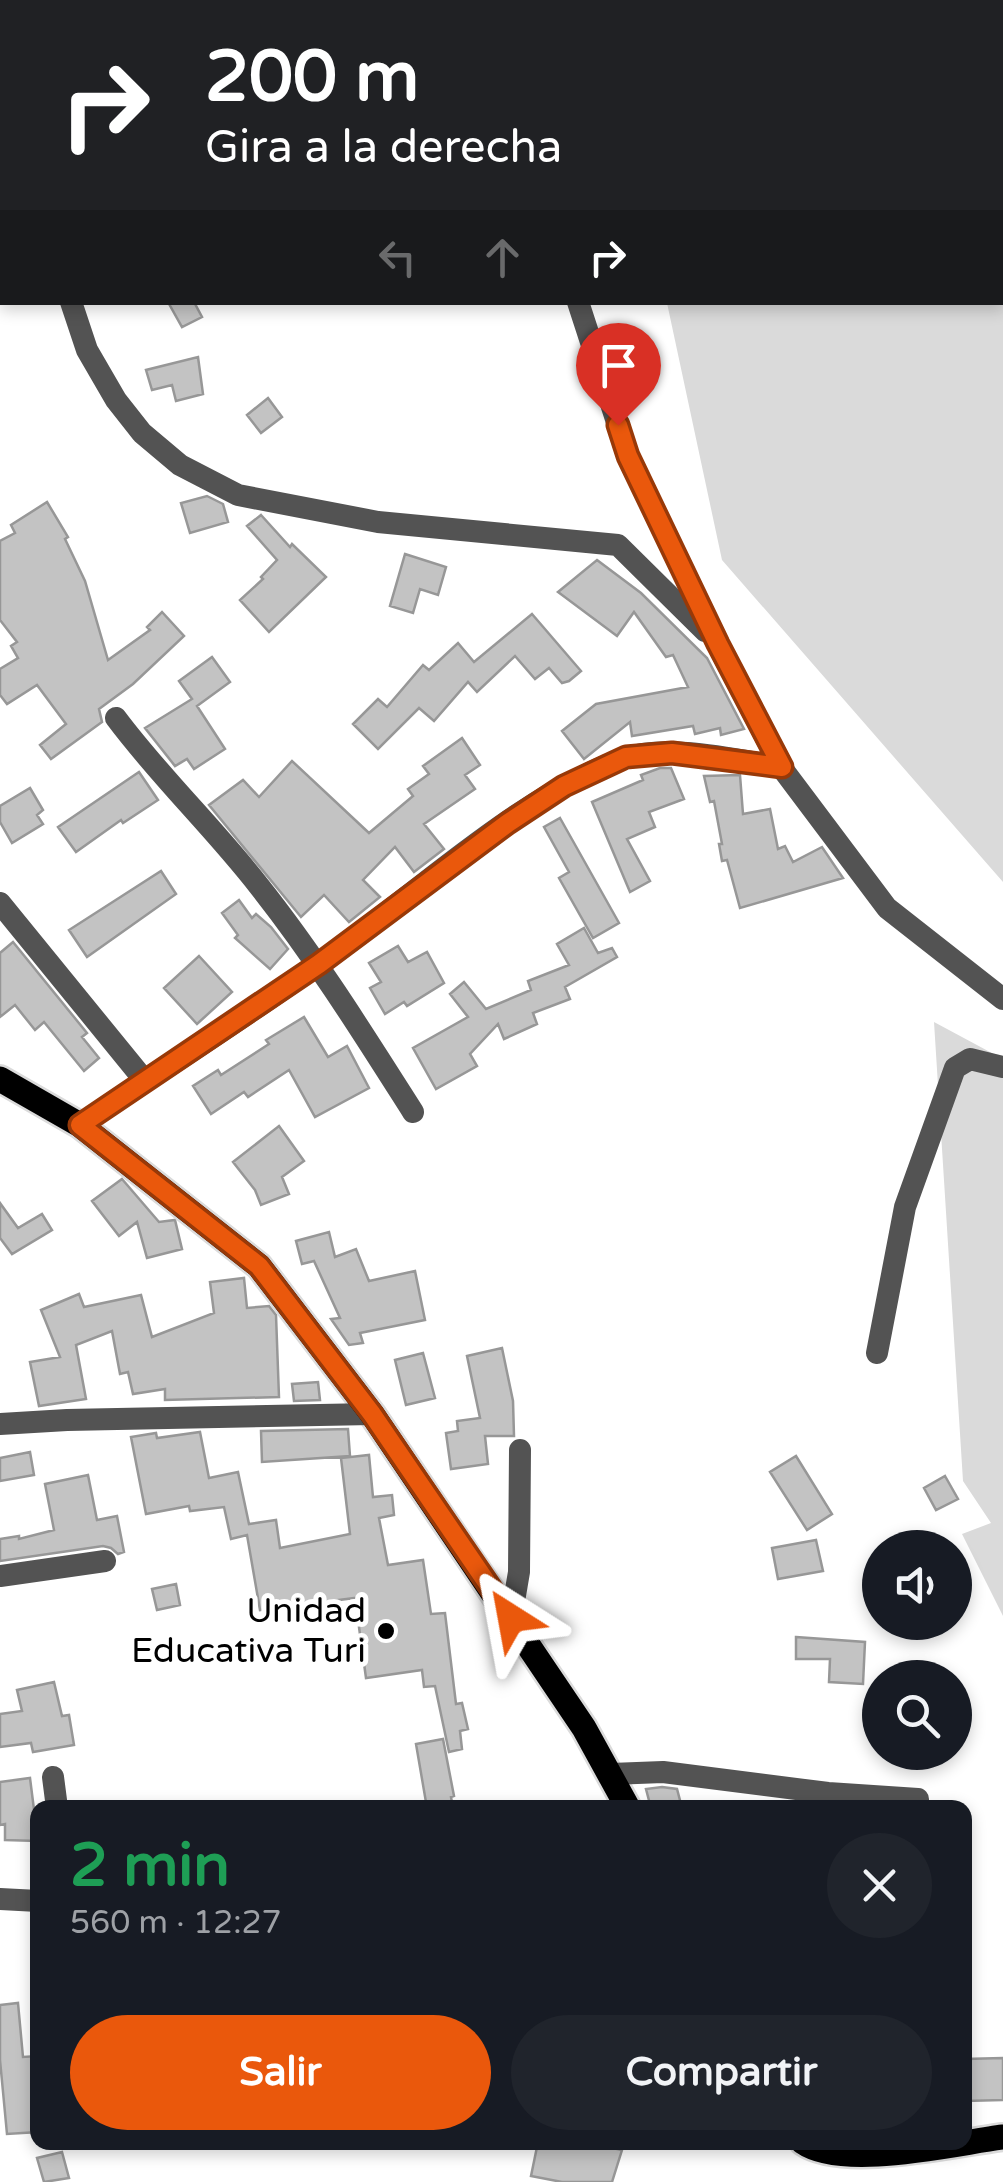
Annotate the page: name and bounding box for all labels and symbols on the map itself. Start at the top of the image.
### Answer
pin [576,323,661,426]
position arrow [459,1566,563,1670]
place label: Unidad Educativa Turi [131,1590,366,1672]
marker: Unidad Educativa Turi [375,1620,397,1642]

